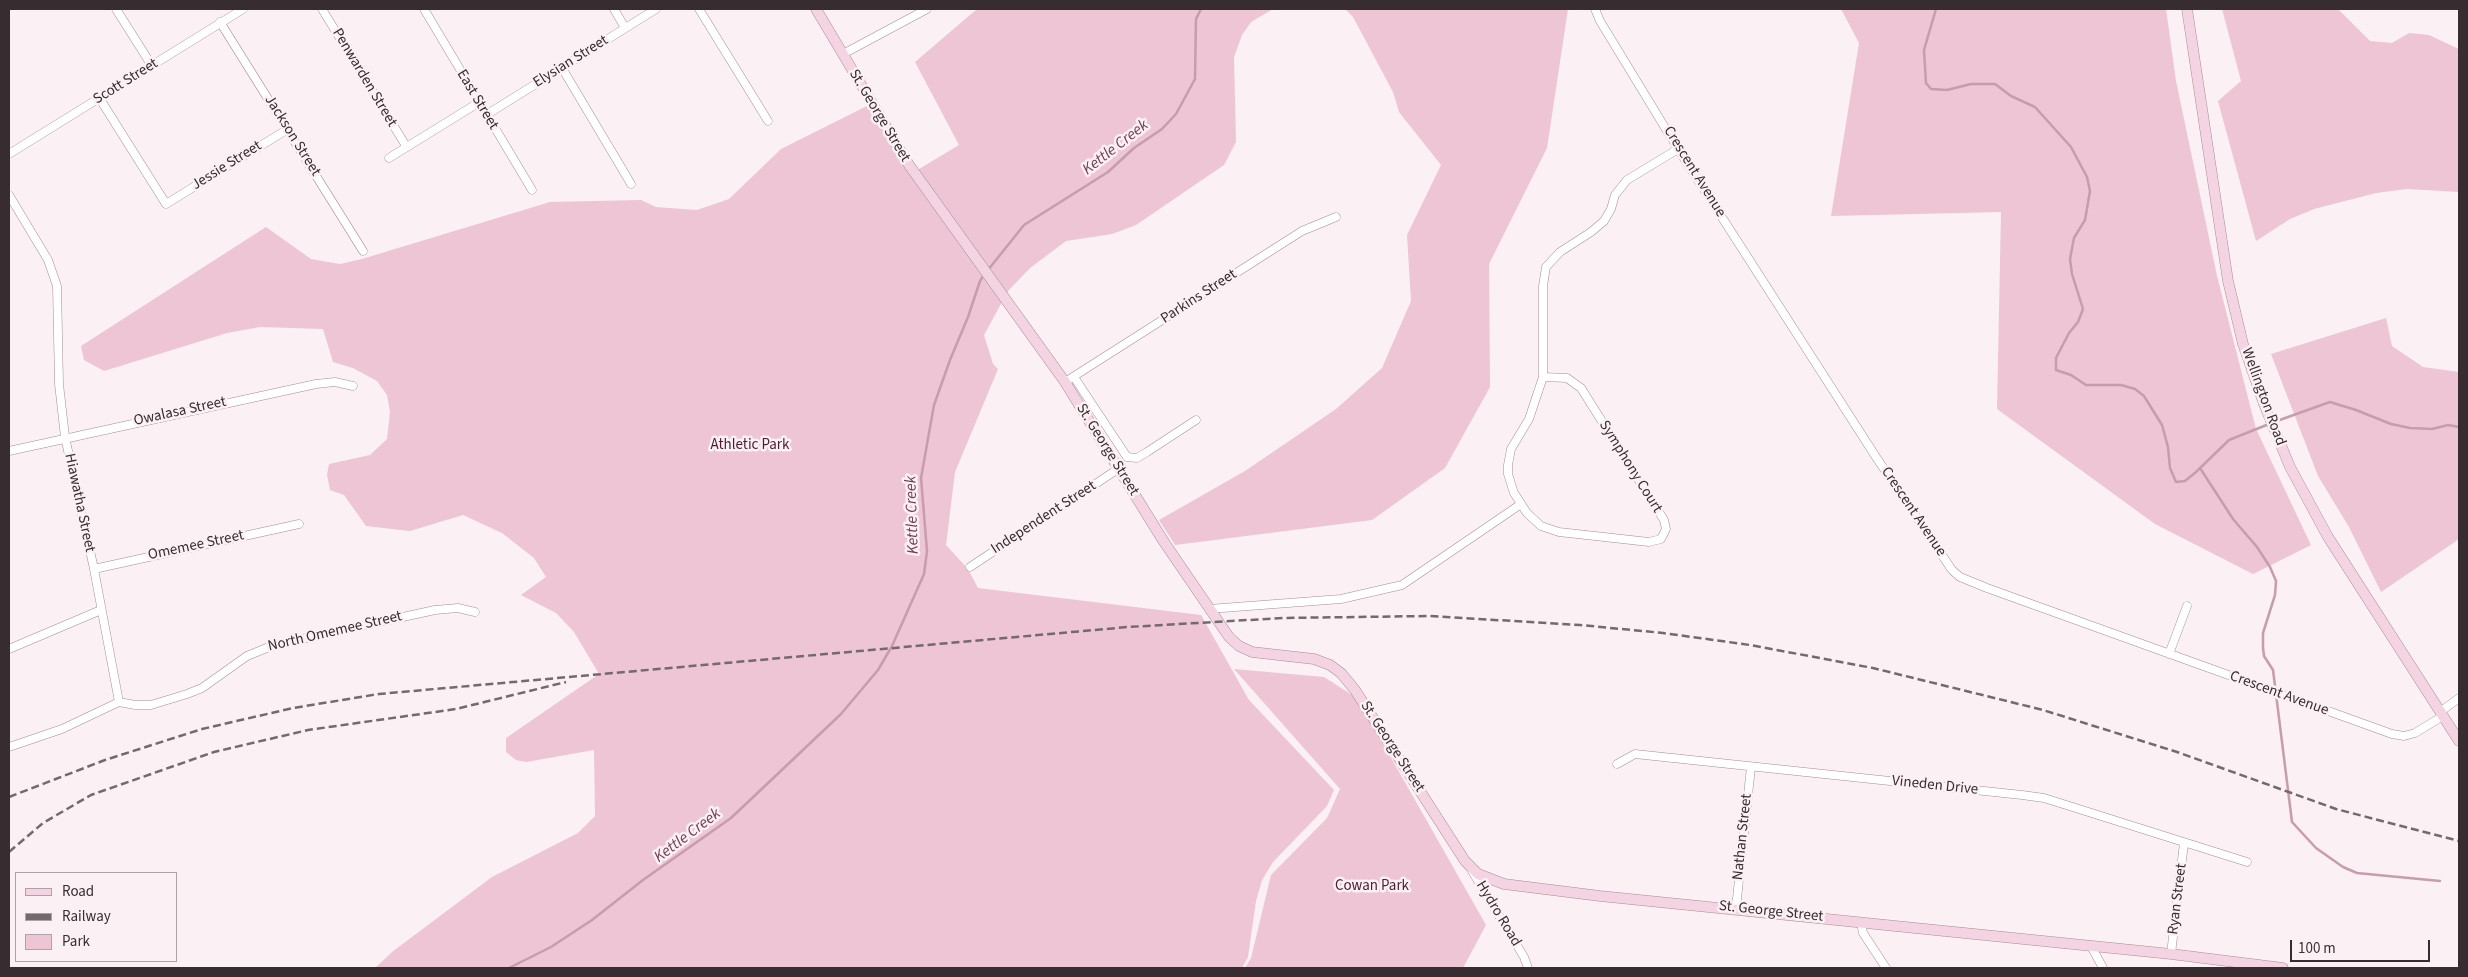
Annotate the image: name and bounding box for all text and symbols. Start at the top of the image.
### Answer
street label: Penwarden Street [328,26,400,130]
street label: Elysian Street [530,32,612,92]
street label: Scott Street [90,55,162,109]
street label: St. George Street [844,66,914,166]
street label: East Street [452,67,502,133]
street label: Jackson Street [260,92,324,180]
water label: Kettle Creek [1079,116,1153,180]
street label: Crescent Avenue [1659,123,1729,221]
street label: Jessie Street [189,137,265,195]
street label: Parkins Street [1158,266,1240,328]
street label: Wellington Road [2237,346,2289,448]
street label: Owalasa Street [132,393,228,431]
street label: St. George Street [1072,401,1142,499]
street label: Symphony Court [1594,418,1666,516]
park label: Athletic Park [711,437,789,455]
street label: Hiawatha Street [60,452,98,554]
street label: Crescent Avenue [1877,464,1949,560]
water label: Kettle Creek [902,475,924,555]
street label: Independent Street [988,477,1100,559]
street label: Omemee Street [146,527,246,565]
street label: North Omemee Street [266,608,404,656]
street label: Crescent Avenue [2227,668,2331,720]
street label: St. George Street [1356,698,1428,796]
street label: Vineden Drive [1891,773,1979,799]
street label: Nathan Street [1730,793,1756,881]
water label: Kettle Creek [651,805,725,867]
street label: Ryan Street [2165,862,2191,936]
legend [15,872,178,962]
park label: Cowan Park [1335,878,1409,896]
street label: Hydro Road [1471,878,1525,950]
text: Road [62,881,94,902]
street label: St. George Street [1718,898,1824,926]
text: Railway [62,906,111,927]
scale bar [2293,930,2433,962]
text: Park [62,931,90,952]
text: 100 m [2298,938,2336,959]

